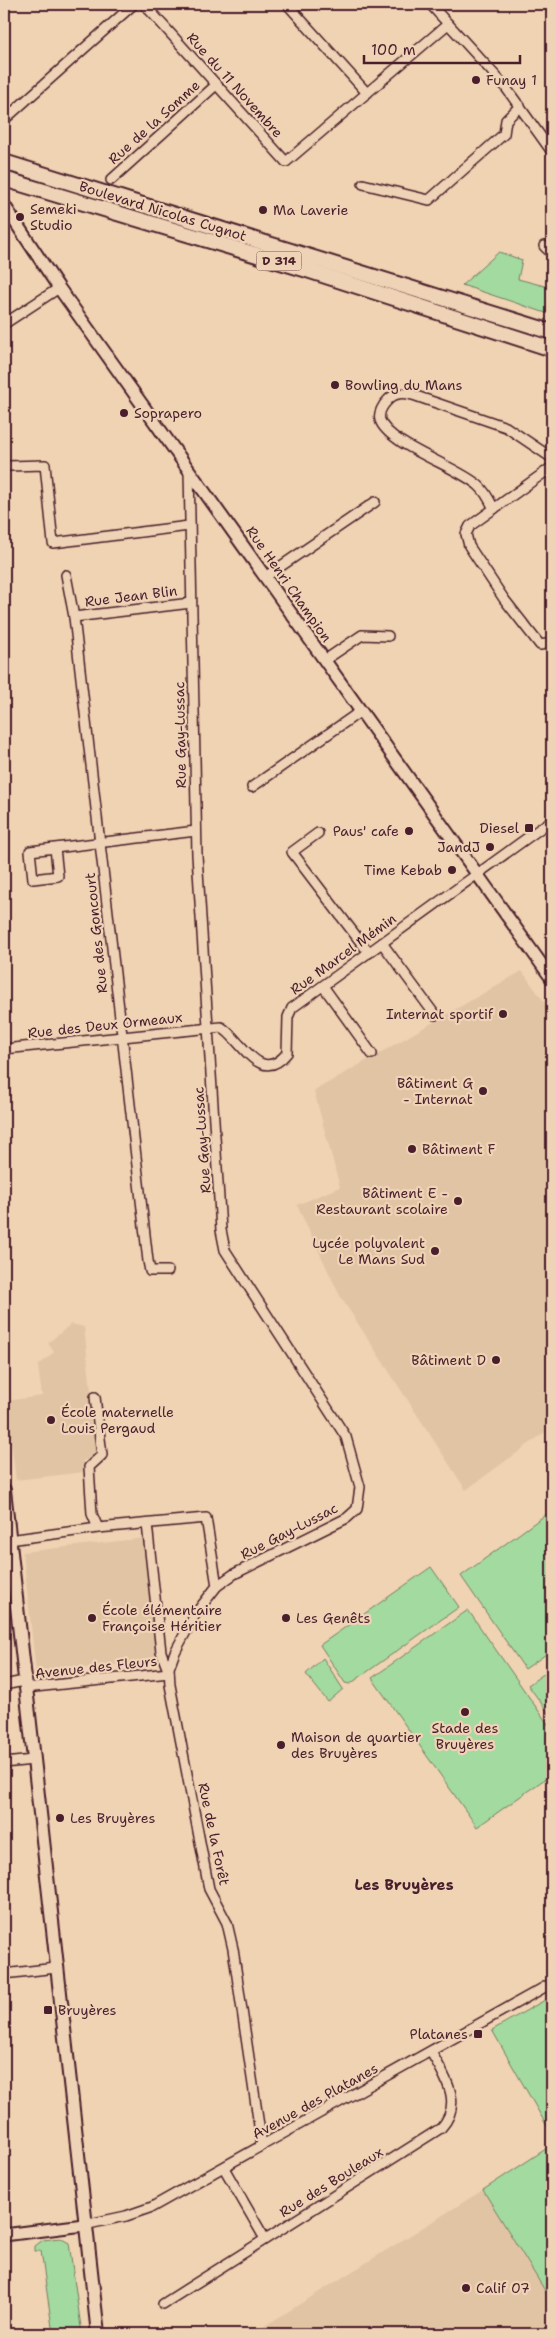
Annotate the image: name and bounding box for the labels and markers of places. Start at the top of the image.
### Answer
place label: Funay 1 [486,71,537,89]
marker: Funay 1 [470,74,482,86]
place label: Semeki Studio [30,200,77,234]
place label: Ma Laverie [273,201,348,219]
marker: Ma Laverie [257,204,269,216]
marker: Semeki Studio [14,211,26,223]
place label: Bowling du Mans [345,376,463,394]
marker: Bowling du Mans [329,379,341,391]
place label: Soprapero [134,404,202,422]
marker: Soprapero [118,407,130,419]
place label: Diesel [479,819,520,837]
place label: Paus' cafe [333,822,399,840]
marker: Diesel [523,822,535,834]
marker: Paus' cafe [403,825,415,837]
place label: JandJ [437,838,480,856]
marker: JandJ [484,841,496,853]
place label: Time Kebab [364,861,442,879]
marker: Time Kebab [446,864,458,876]
place label: Internat sportif [386,1005,494,1023]
marker: Internat sportif [497,1008,509,1020]
place label: Bâtiment G - Internat [397,1074,473,1108]
marker: Bâtiment G - Internat [477,1085,489,1097]
place label: Bâtiment F [422,1140,496,1158]
marker: Bâtiment F [406,1143,418,1155]
place label: Bâtiment E - Restaurant scolaire [316,1184,448,1218]
marker: Bâtiment E - Restaurant scolaire [452,1195,464,1207]
place label: Lycée polyvalent Le Mans Sud [312,1234,425,1268]
marker: Lycée polyvalent Le Mans Sud [429,1245,441,1257]
place label: Bâtiment D [411,1351,486,1369]
marker: Bâtiment D [490,1354,502,1366]
place label: École maternelle Louis Pergaud [61,1403,174,1437]
marker: École maternelle Louis Pergaud [45,1414,57,1426]
place label: École élémentaire Françoise Héritier [102,1601,222,1635]
place label: Les Genêts [296,1609,371,1627]
marker: École élémentaire Françoise Héritier [86,1612,98,1624]
marker: Les Genêts [280,1612,292,1624]
marker: Stade des Bruyères [459,1706,471,1718]
place label: Stade des Bruyères [432,1719,499,1753]
place label: Maison de quartier des Bruyères [291,1728,422,1762]
marker: Maison de quartier des Bruyères [275,1739,287,1751]
place label: Les Bruyères [70,1809,155,1827]
marker: Les Bruyères [54,1812,66,1824]
place label: Bruyères [58,2001,117,2019]
marker: Bruyères [42,2004,54,2016]
place label: Platanes [410,2025,468,2043]
marker: Platanes [472,2028,484,2040]
place label: Calif 07 [476,2279,530,2297]
marker: Calif 07 [460,2282,472,2294]

